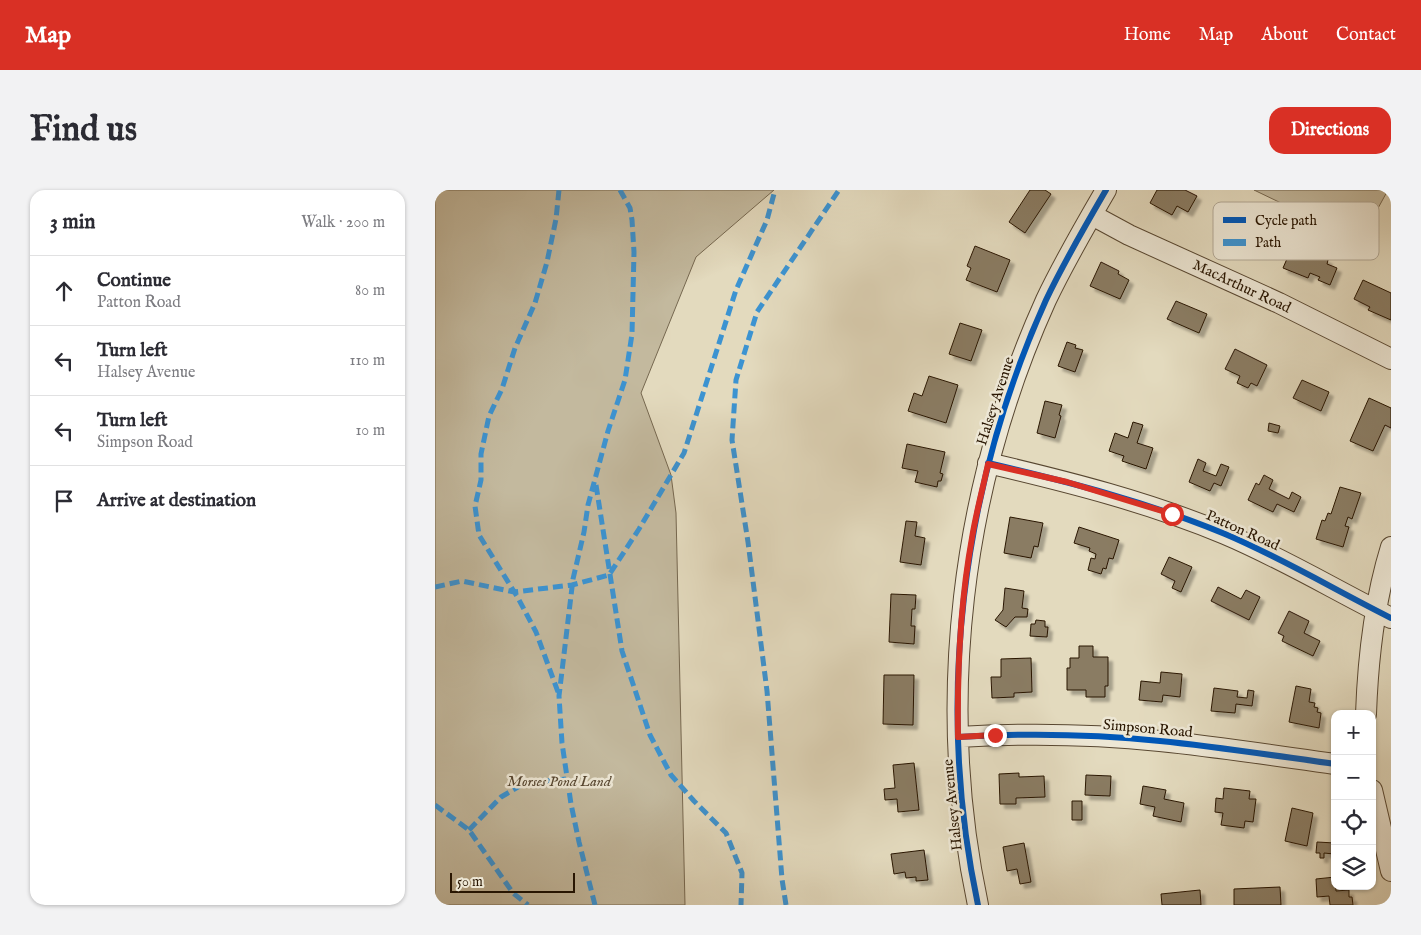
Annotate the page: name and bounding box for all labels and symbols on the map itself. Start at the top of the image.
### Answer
legend [1213,202,1379,260]
text: Cycle path [1255,212,1317,230]
text: Path [1255,234,1282,252]
street label: MacArthur Road [1190,255,1295,318]
street label: Halsey Avenue [972,354,1019,448]
route start [1161,503,1184,526]
street label: Patton Road [1203,506,1283,556]
street label: Simpson Road [1102,715,1195,742]
route end [984,724,1007,747]
street label: Halsey Avenue [938,758,967,852]
park label: Morses Pond Land [507,772,612,791]
scale bar [450,870,575,893]

